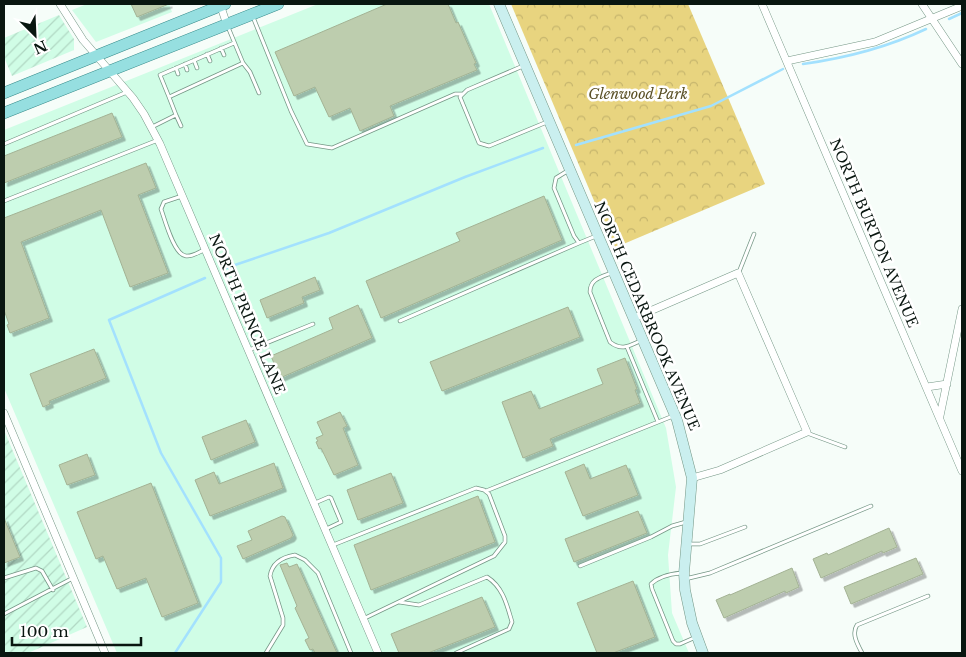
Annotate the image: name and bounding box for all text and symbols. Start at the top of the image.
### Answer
north arrow [10,10,60,60]
text: N [31,36,50,58]
park label: Glenwood Park [588,85,688,103]
street label: NORTH BURTON AVENUE [826,136,922,330]
street label: NORTH CEDARBROOK AVENUE [590,199,704,433]
street label: NORTH PRINCE LANE [205,231,289,397]
scale bar [12,614,141,646]
text: 100 m [20,622,69,641]

